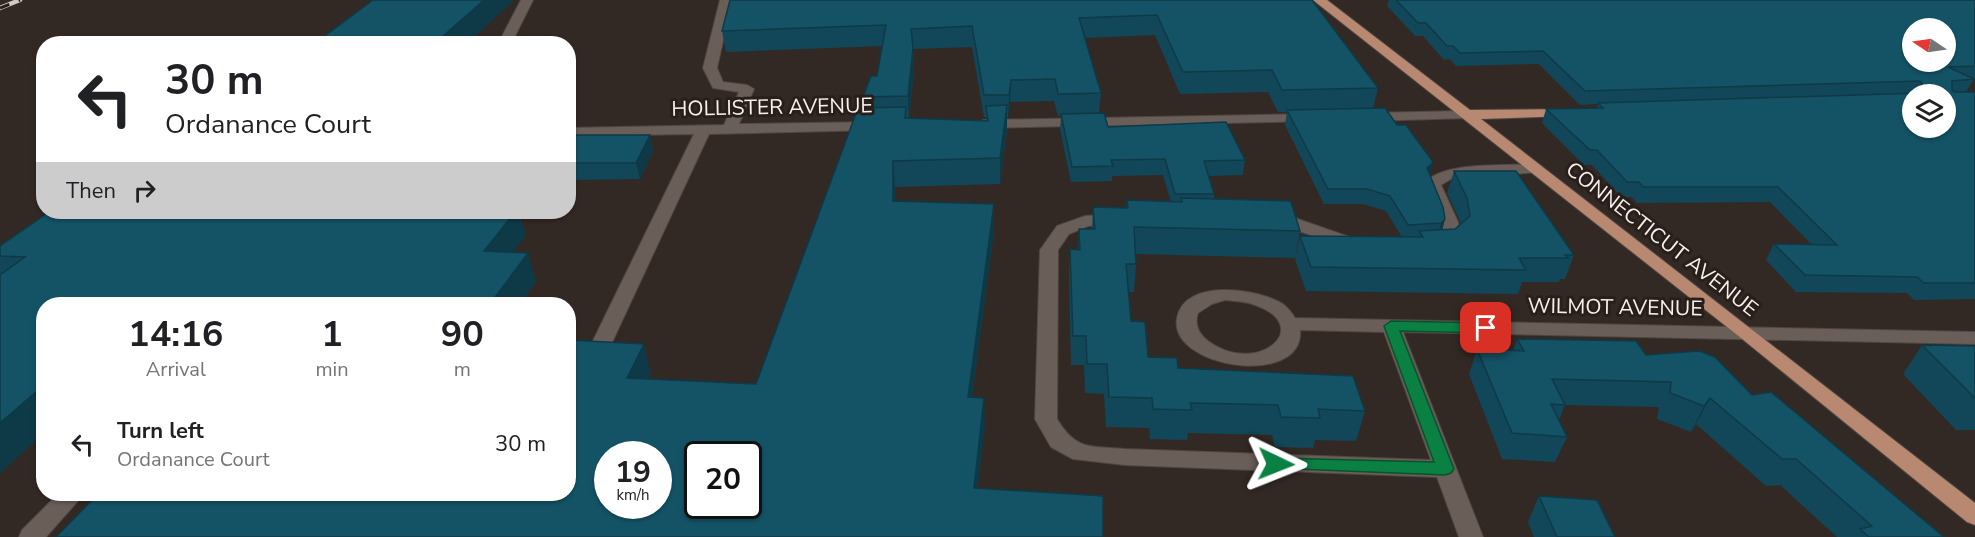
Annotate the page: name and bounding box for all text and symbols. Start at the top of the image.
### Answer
north arrow [1902,18,1956,72]
map controls [1902,18,1956,138]
text: 30 m [165,52,264,109]
icon: left [66,60,144,138]
button: layers [1902,84,1956,138]
street label: HOLLISTER AVENUE [671,91,873,123]
text: Ordanance Court [165,106,371,143]
street label: CONNECTICUT AVENUE [1560,155,1764,323]
icon: right [128,174,161,207]
text: Then [66,176,116,206]
street label: WILMOT AVENUE [1527,291,1703,323]
pin [1460,302,1511,353]
text: 14:16 [128,310,223,359]
text: 1 [321,310,343,359]
text: 90 [441,310,484,359]
icon: arrive [1469,311,1502,344]
text: Arrival [146,356,206,383]
text: min [315,356,349,383]
text: m [454,356,471,383]
text: Turn left [117,416,204,446]
icon: left [66,428,99,461]
text: 30 m [495,429,546,459]
position arrow [1244,432,1308,496]
speed limit sign: 20 [684,441,762,519]
text: Ordanance Court [117,446,270,473]
text: 19 [615,452,651,493]
text: km/h [616,485,650,505]

